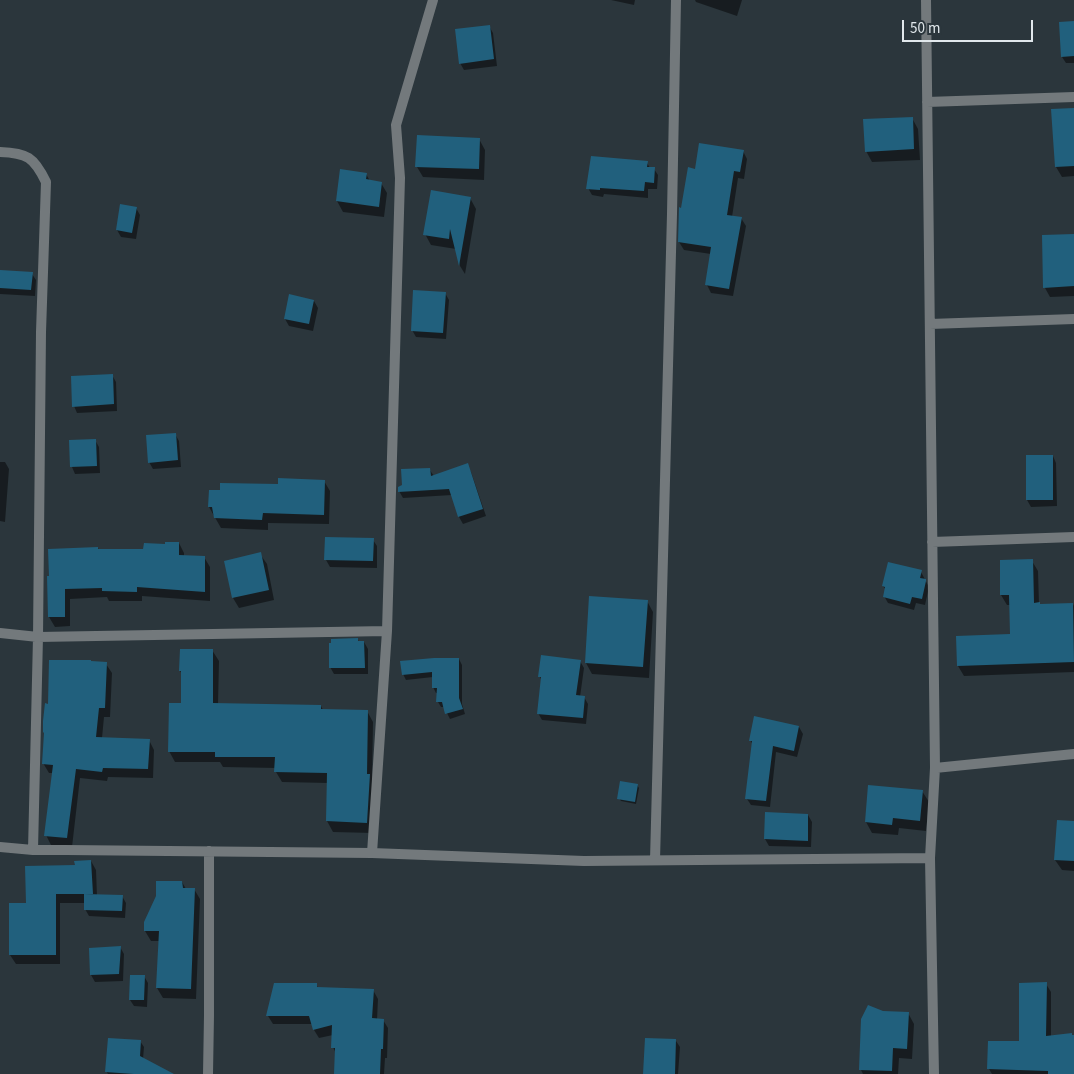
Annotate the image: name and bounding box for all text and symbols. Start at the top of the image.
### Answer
scale bar [904,10,1035,42]
text: 50 m [910,18,940,39]

